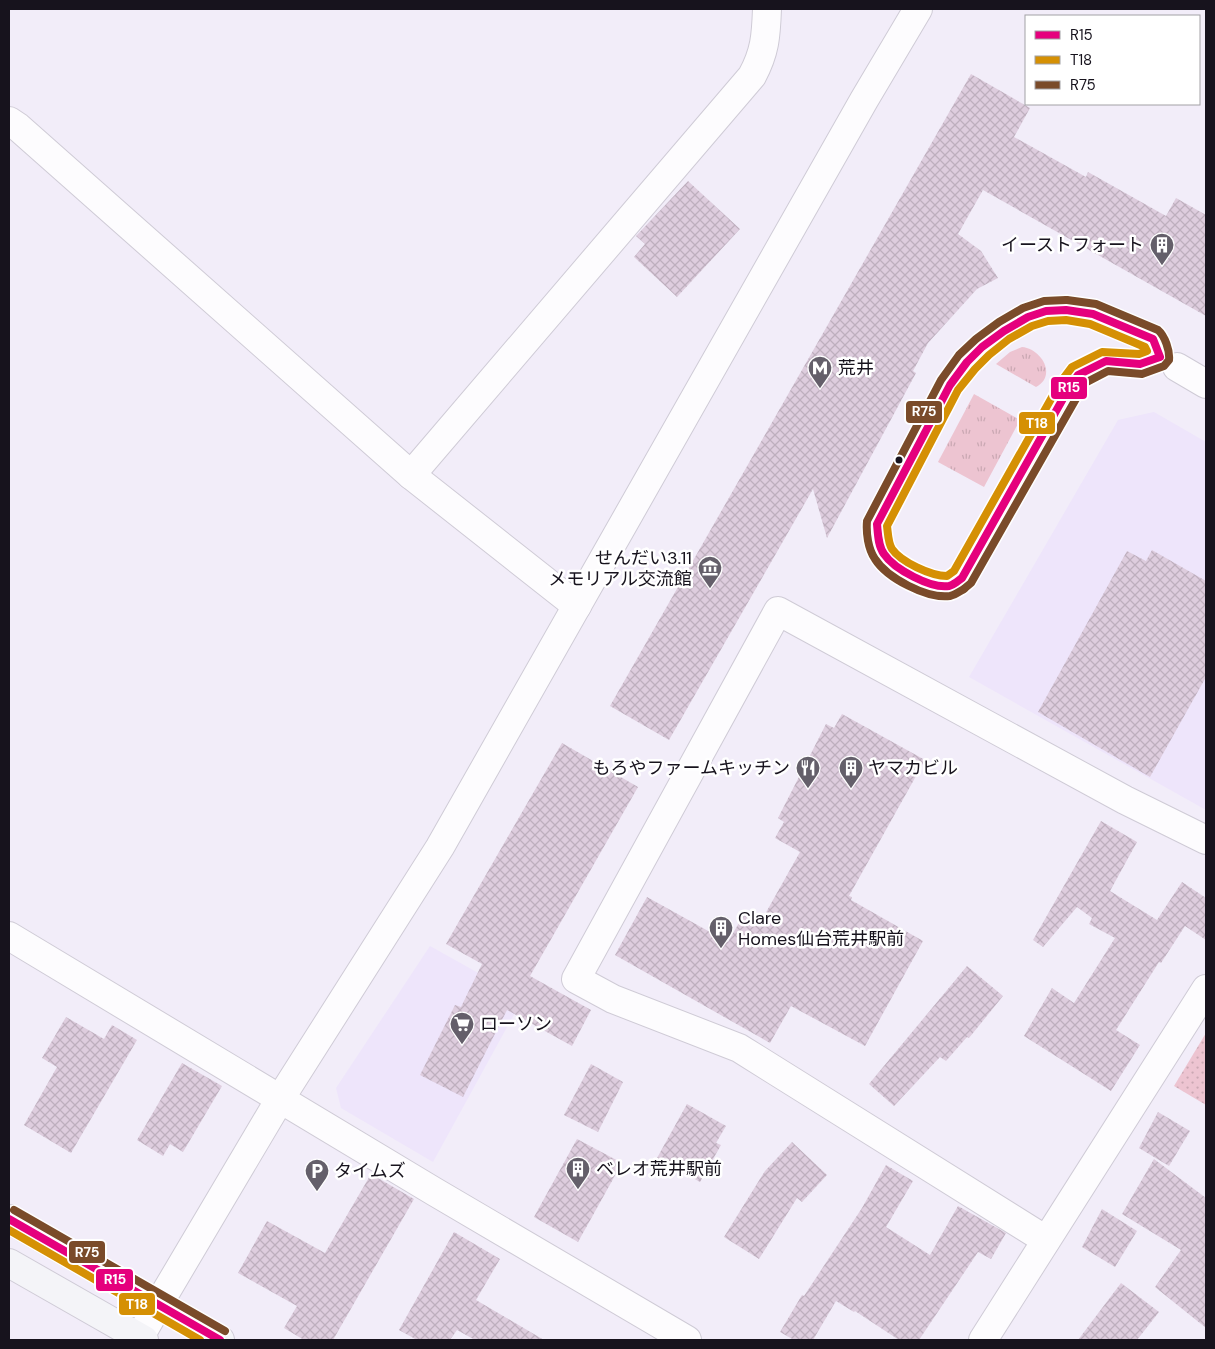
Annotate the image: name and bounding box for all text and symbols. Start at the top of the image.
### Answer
legend [1025,15,1200,105]
text: R15 [1070,25,1093,45]
text: T18 [1070,50,1092,70]
text: R75 [1070,75,1096,95]
building icon: イーストフォート [1149,232,1175,266]
place label: イーストフォート [1001,233,1144,257]
metro station icon: 荒井 [807,355,833,389]
place label: 荒井 [838,356,874,380]
line badge: R15 [1050,376,1088,400]
text: R15 [1058,378,1080,396]
line badge: R75 [905,400,943,424]
text: R75 [912,402,936,420]
line badge: T18 [1018,411,1056,435]
text: T18 [1026,414,1048,432]
unlabelled marker [894,455,904,465]
place label: せんだい3.11 メモリアル交流館 [548,546,692,591]
museum icon: せんだい3.11 メモリアル交流館 [697,555,723,589]
restaurant icon: もろやファームキッチン [795,755,821,789]
building icon: ヤマカビル [838,755,864,789]
place label: もろやファームキッチン [593,756,790,780]
place label: ヤマカビル [868,756,958,780]
place label: Clare Homes仙台荒井駅前 [738,906,904,951]
building icon: Clare Homes仙台荒井駅前 [708,915,734,949]
supermarket icon: ローソン [449,1011,475,1045]
place label: ローソン [480,1012,552,1036]
building icon: ベレオ荒井駅前 [565,1156,591,1190]
place label: ベレオ荒井駅前 [596,1157,722,1181]
parking icon: タイムズ [304,1158,330,1192]
place label: タイムズ [334,1159,406,1183]
line badge: R75 [68,1240,106,1264]
text: R75 [75,1243,99,1261]
line badge: R15 [95,1268,134,1292]
text: R15 [104,1270,126,1288]
line badge: T18 [118,1292,156,1316]
text: T18 [126,1295,148,1313]

